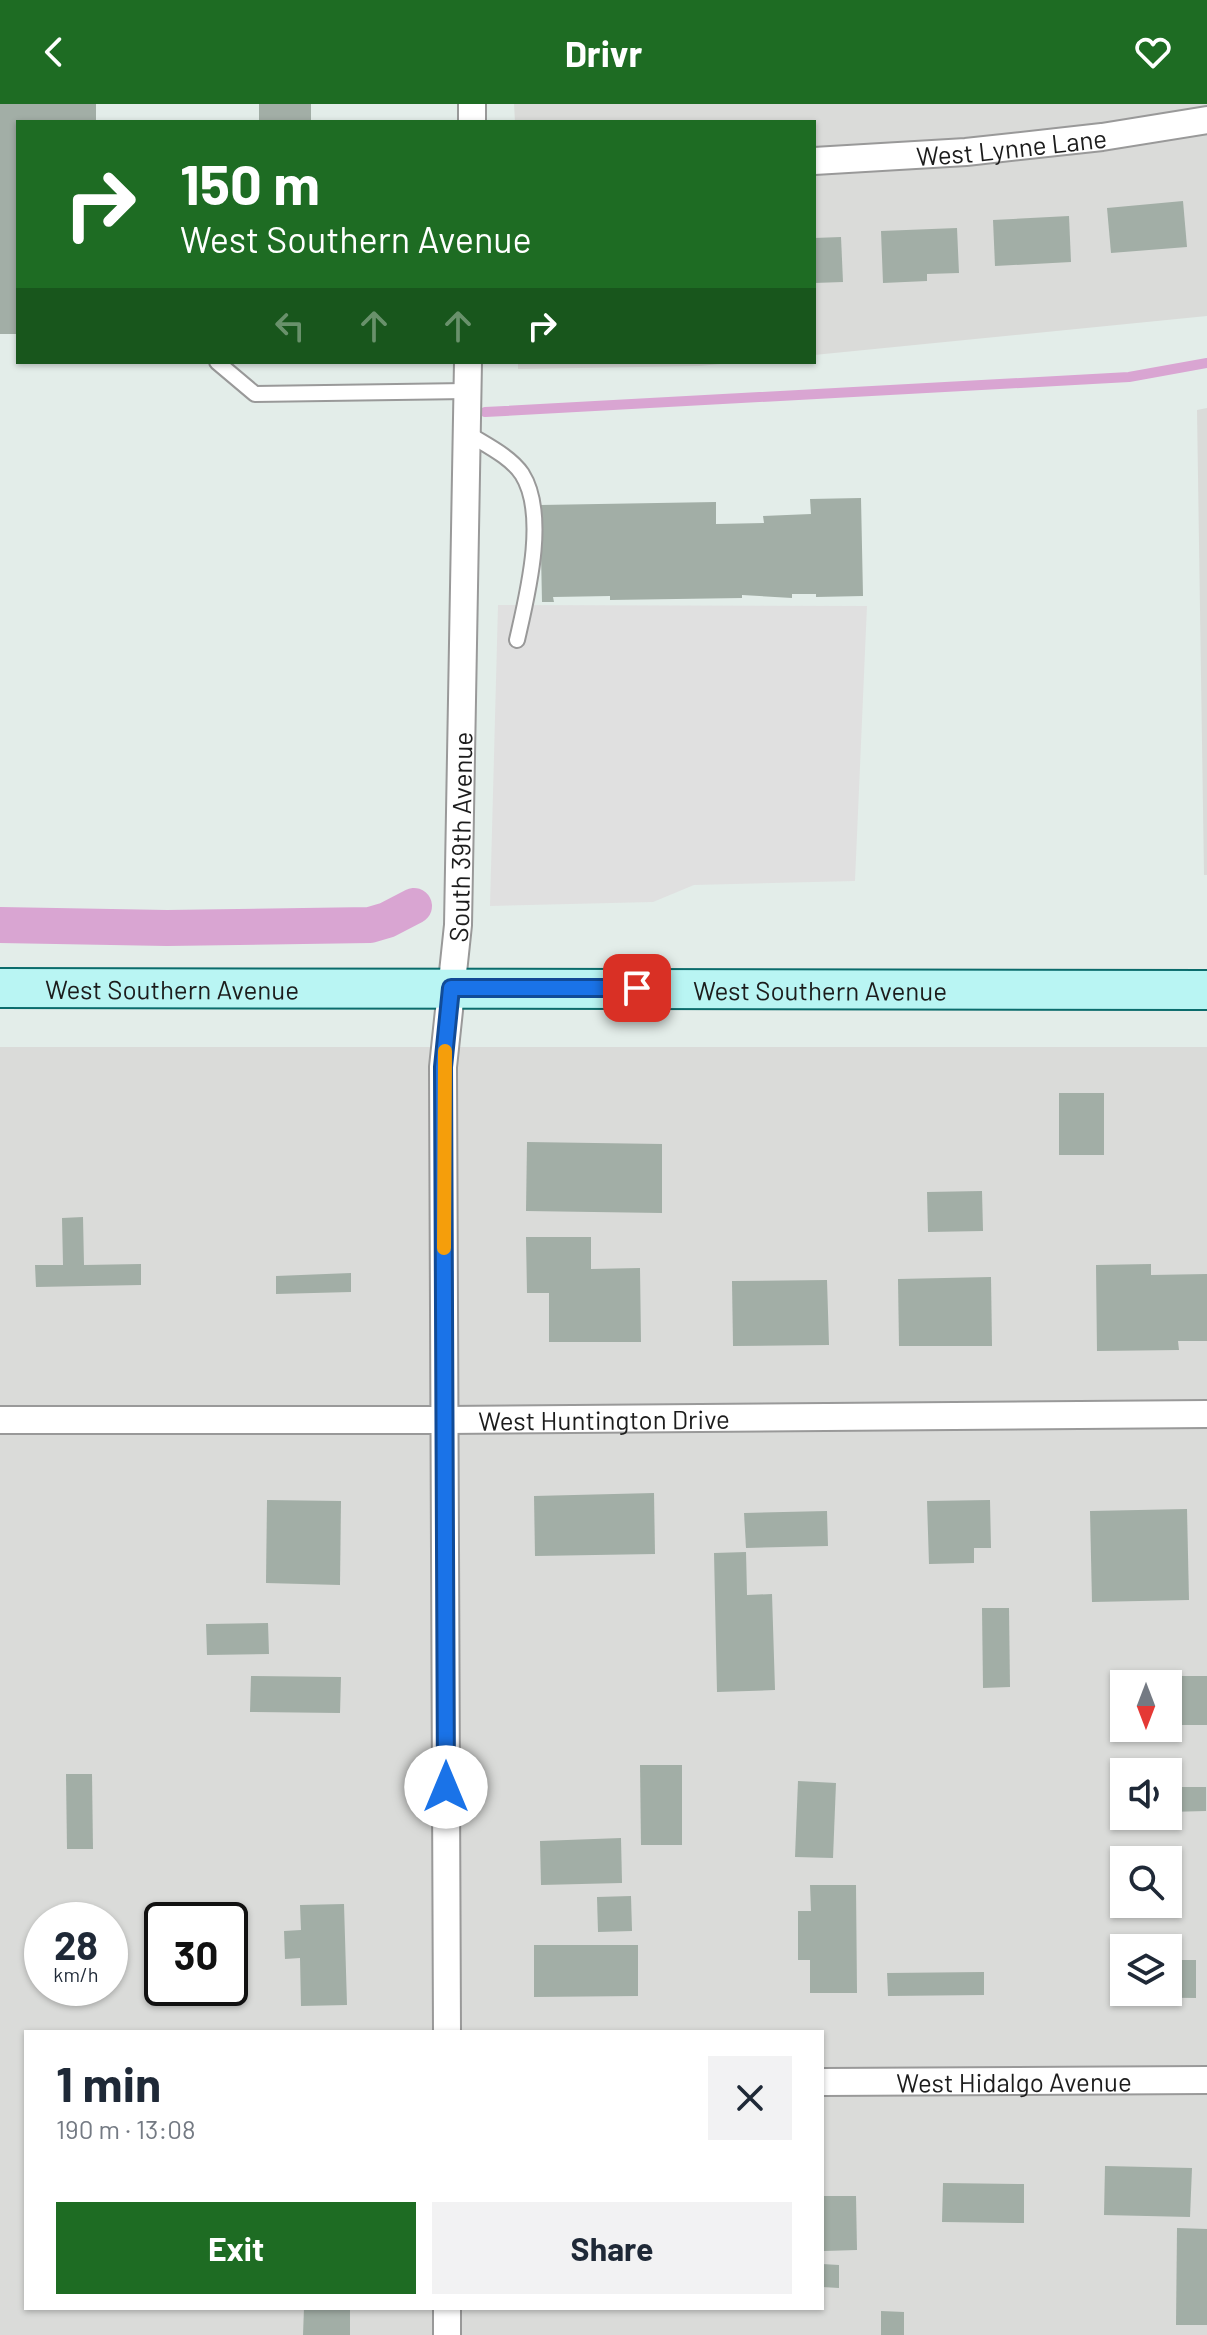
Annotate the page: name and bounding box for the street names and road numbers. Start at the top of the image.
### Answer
street label: West Lynne Lane [915,121,1108,170]
street label: South 39th Avenue [441,731,477,943]
street label: West Southern Avenue [45,973,299,1004]
street label: West Southern Avenue [693,974,947,1005]
street label: West Huntington Drive [478,1402,730,1435]
street label: West Hidalgo Avenue [896,2065,1132,2097]

